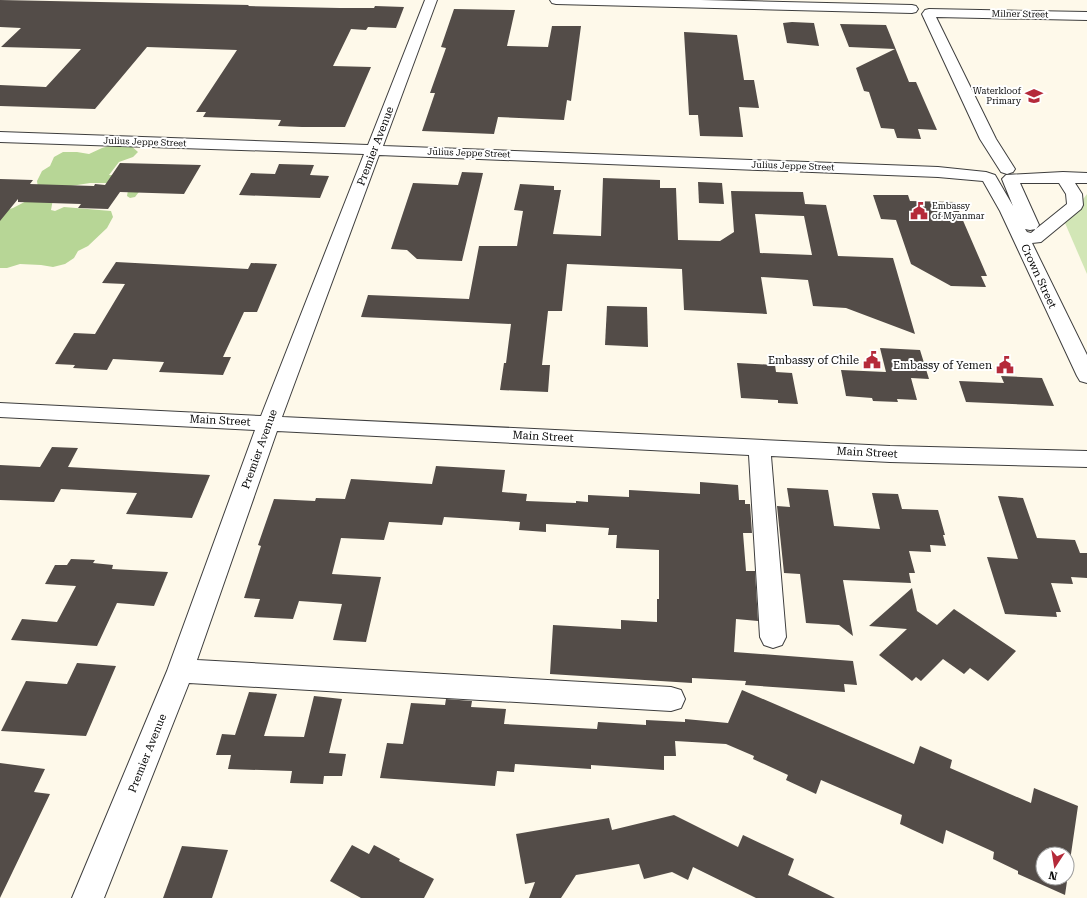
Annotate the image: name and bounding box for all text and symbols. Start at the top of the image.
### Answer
street label: Milner Street [992,9,1049,20]
place label: Waterkloof Primary [973,86,1022,106]
school or university icon: Waterkloof Primary [1024,86,1044,106]
street label: Premier Avenue [354,105,397,188]
street label: Julius Jeppe Street [103,136,187,148]
street label: Julius Jeppe Street [427,147,511,159]
street label: Julius Jeppe Street [751,160,835,172]
public building icon: Embassy of Myanmar [909,201,929,221]
place label: Embassy of Myanmar [932,201,985,221]
street label: Crown Street [1018,242,1059,310]
public building icon: Embassy of Chile [862,350,882,370]
place label: Embassy of Chile [768,354,859,367]
public building icon: Embassy of Yemen [995,355,1015,375]
place label: Embassy of Yemen [893,359,992,372]
street label: Premier Avenue [239,408,280,491]
street label: Main Street [189,412,251,429]
street label: Main Street [512,428,574,445]
street label: Main Street [836,444,898,461]
street label: Premier Avenue [126,712,169,795]
north arrow [1035,846,1075,886]
text: N [1047,868,1059,883]

